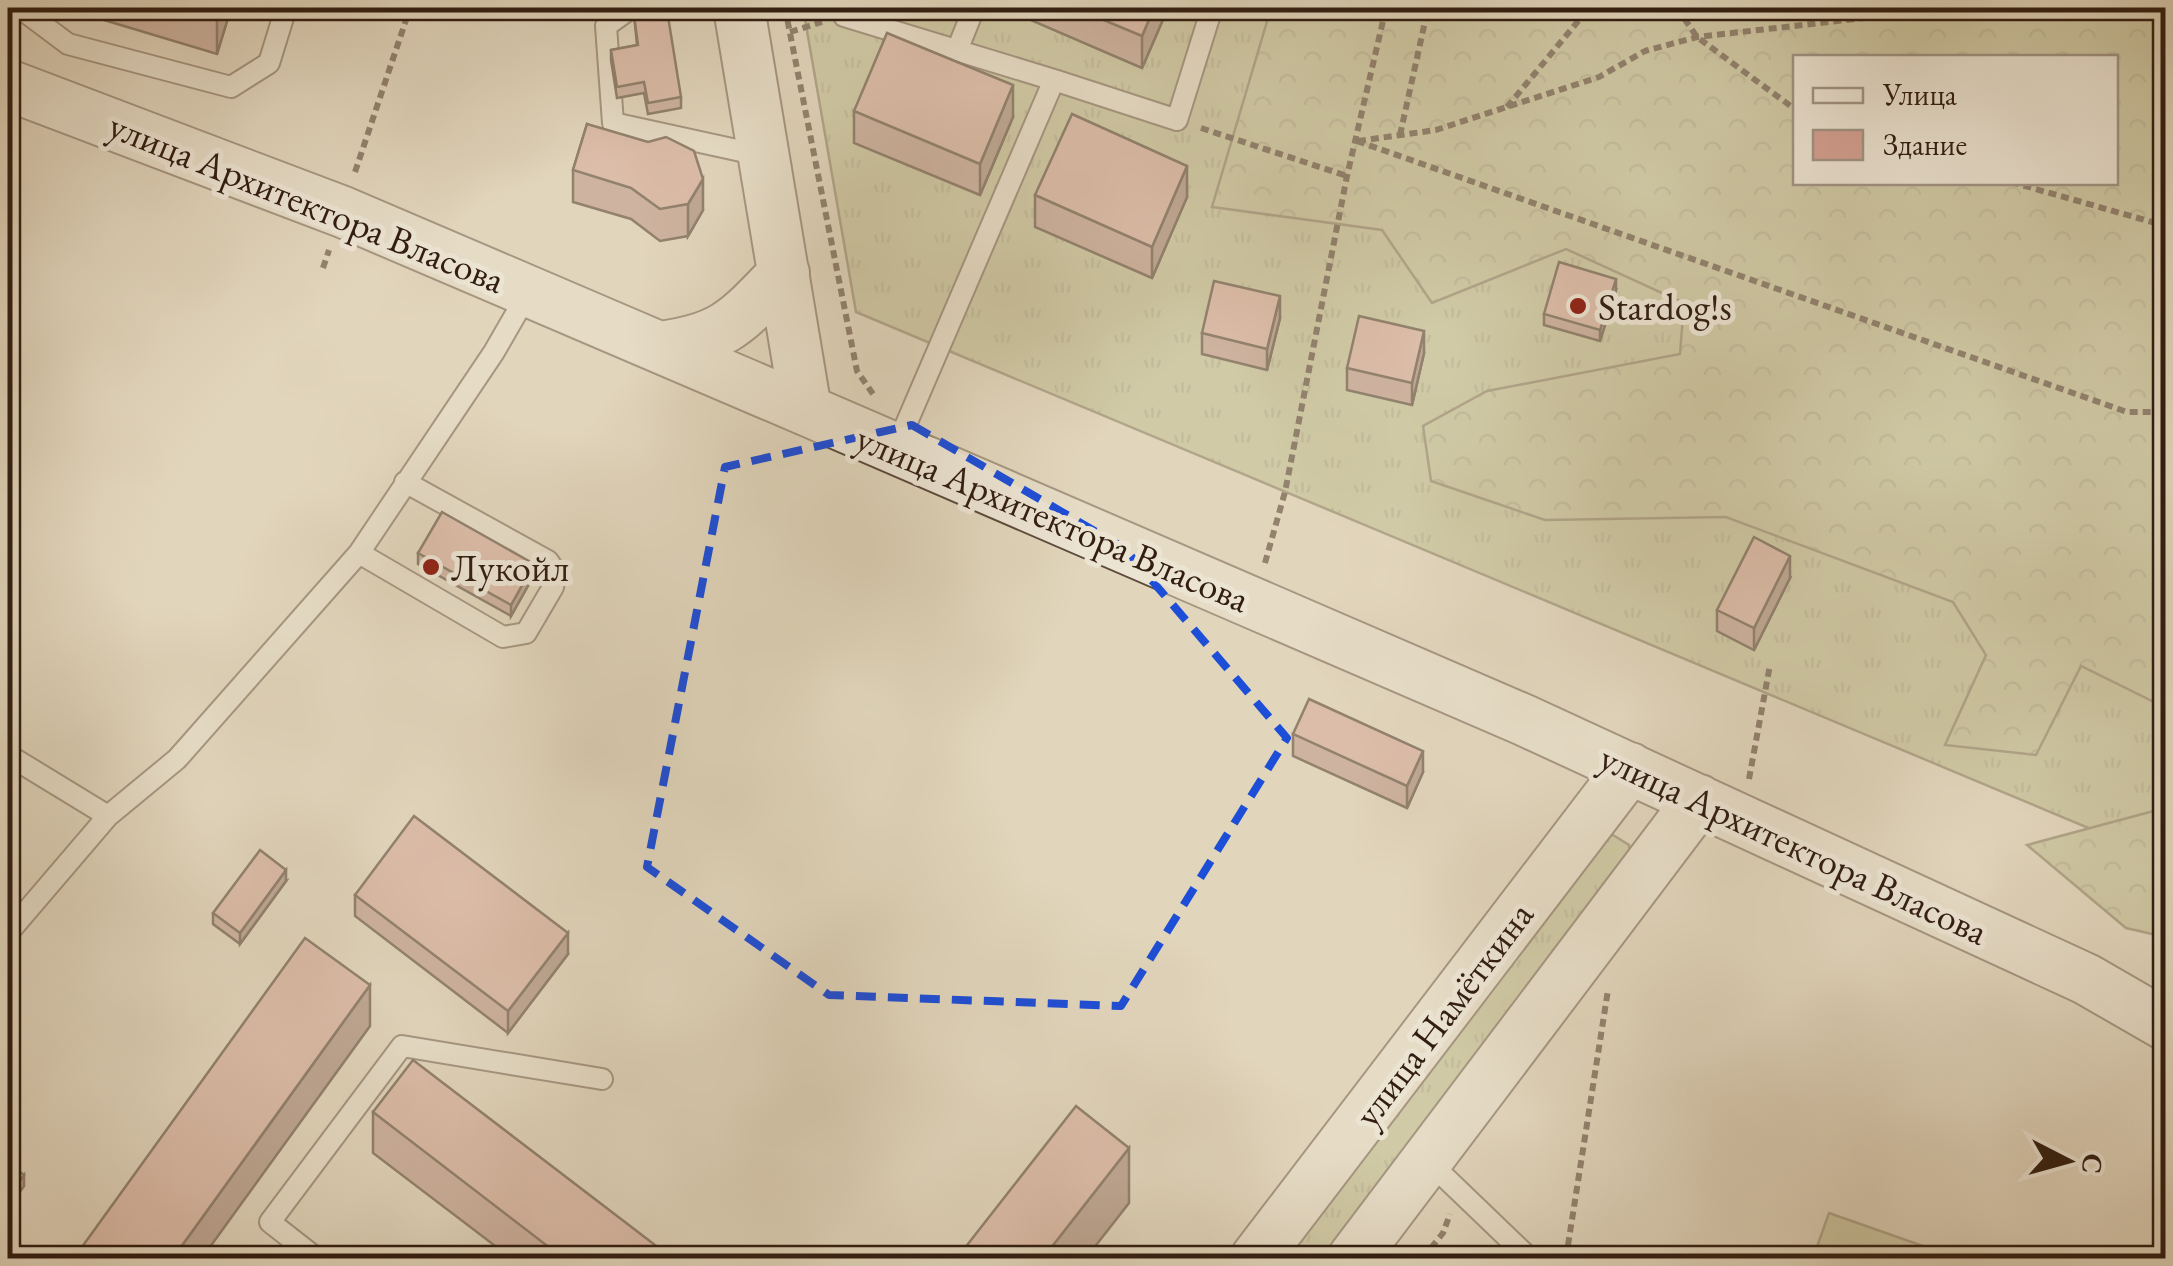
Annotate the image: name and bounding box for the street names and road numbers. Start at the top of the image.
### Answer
street label: улица Архитектора Власова [102,100,513,304]
street label: улица Архитектора Власова [849,413,1258,623]
street label: улица Архитектора Власова [1592,732,1997,956]
street label: улица Намёткина [1342,891,1544,1136]

